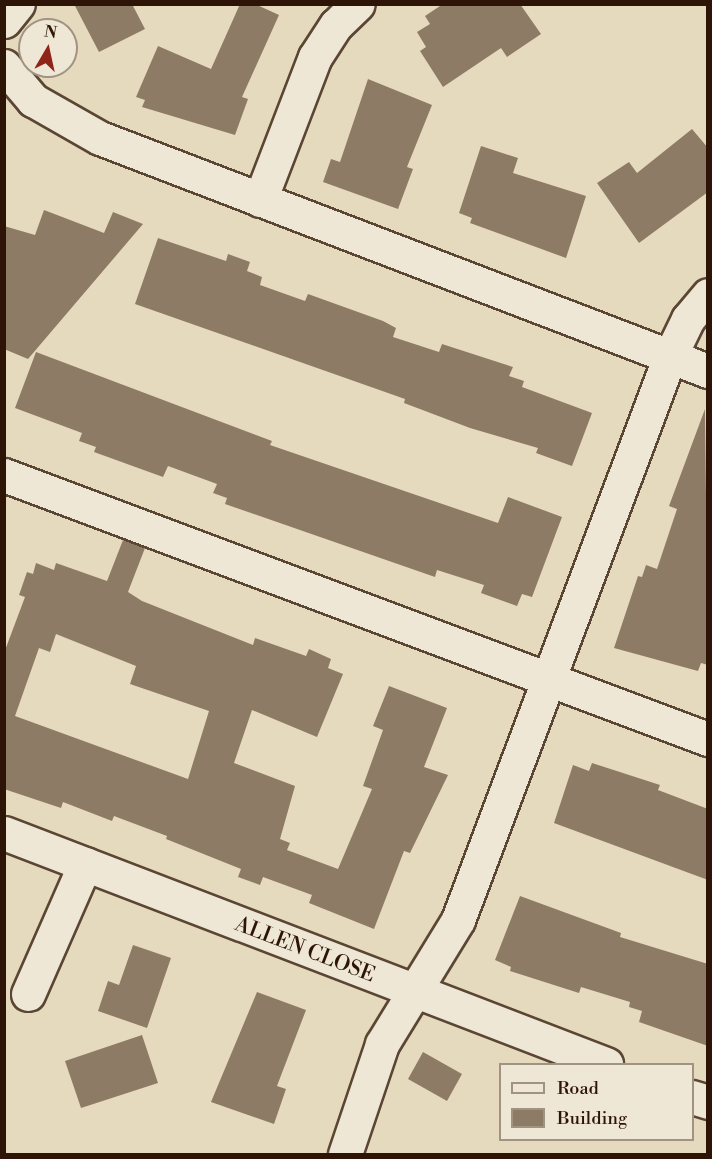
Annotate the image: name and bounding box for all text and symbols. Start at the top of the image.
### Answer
north arrow [18,18,78,78]
text: N [43,21,58,43]
street label: ALLEN CLOSE [231,912,379,988]
legend [499,1063,694,1141]
text: Road [557,1077,599,1100]
text: Building [557,1107,627,1130]

